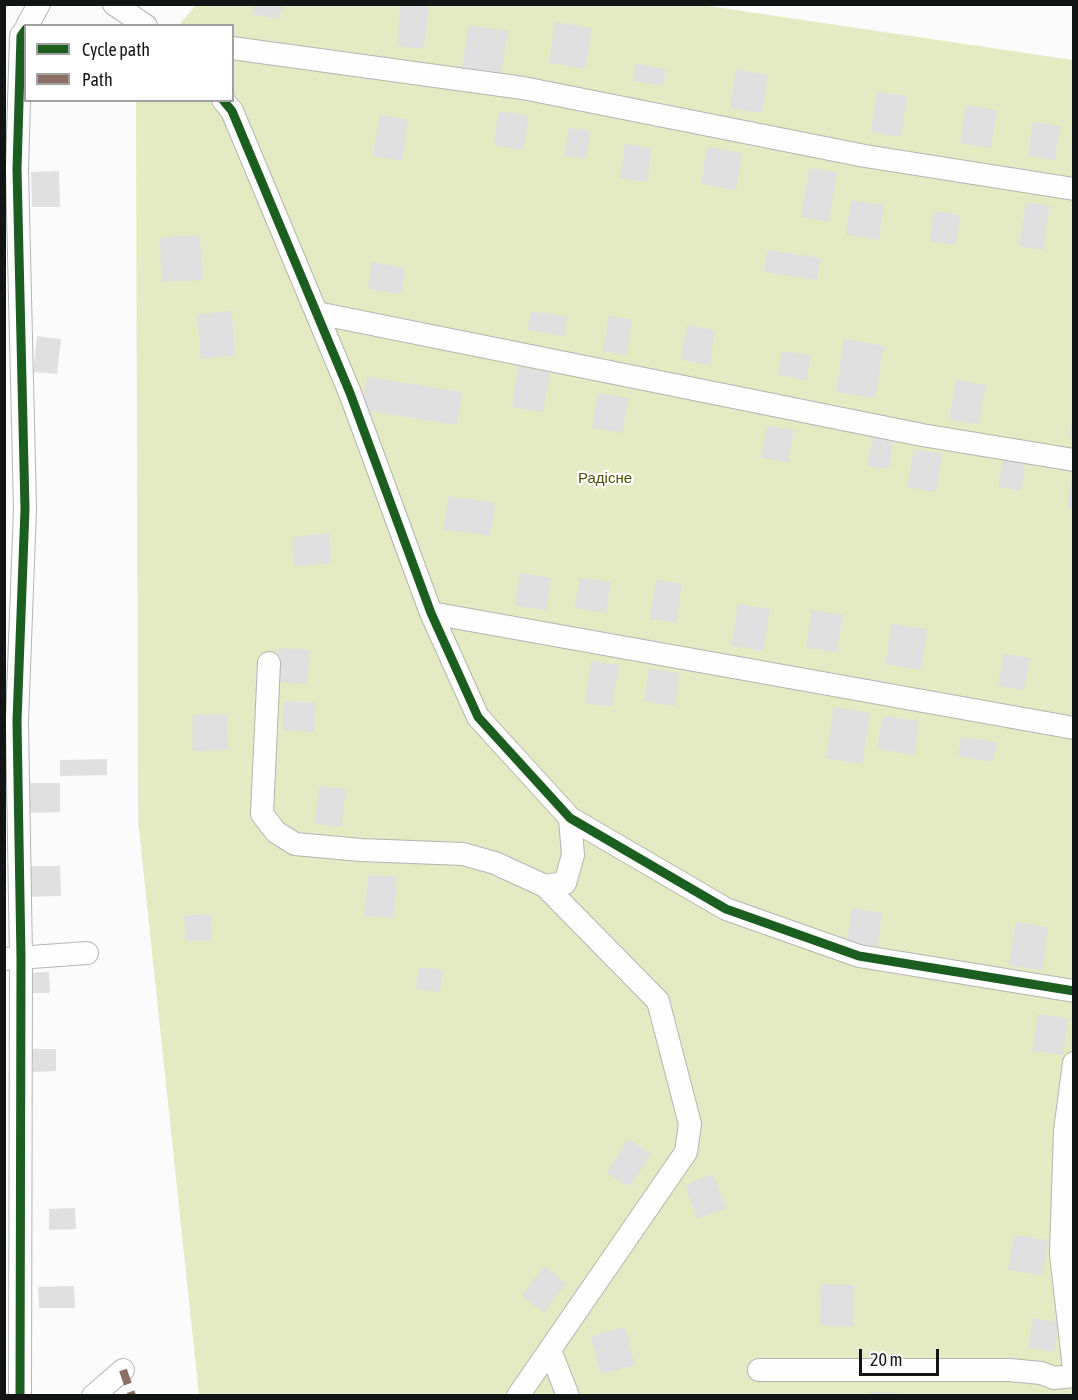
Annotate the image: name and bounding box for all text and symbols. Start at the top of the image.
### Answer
legend [24,24,234,102]
text: Cycle path [82,39,150,60]
text: Path [82,69,113,90]
park label: Радісне [578,469,632,487]
scale bar [862,1337,942,1375]
text: 20 m [870,1349,902,1370]

